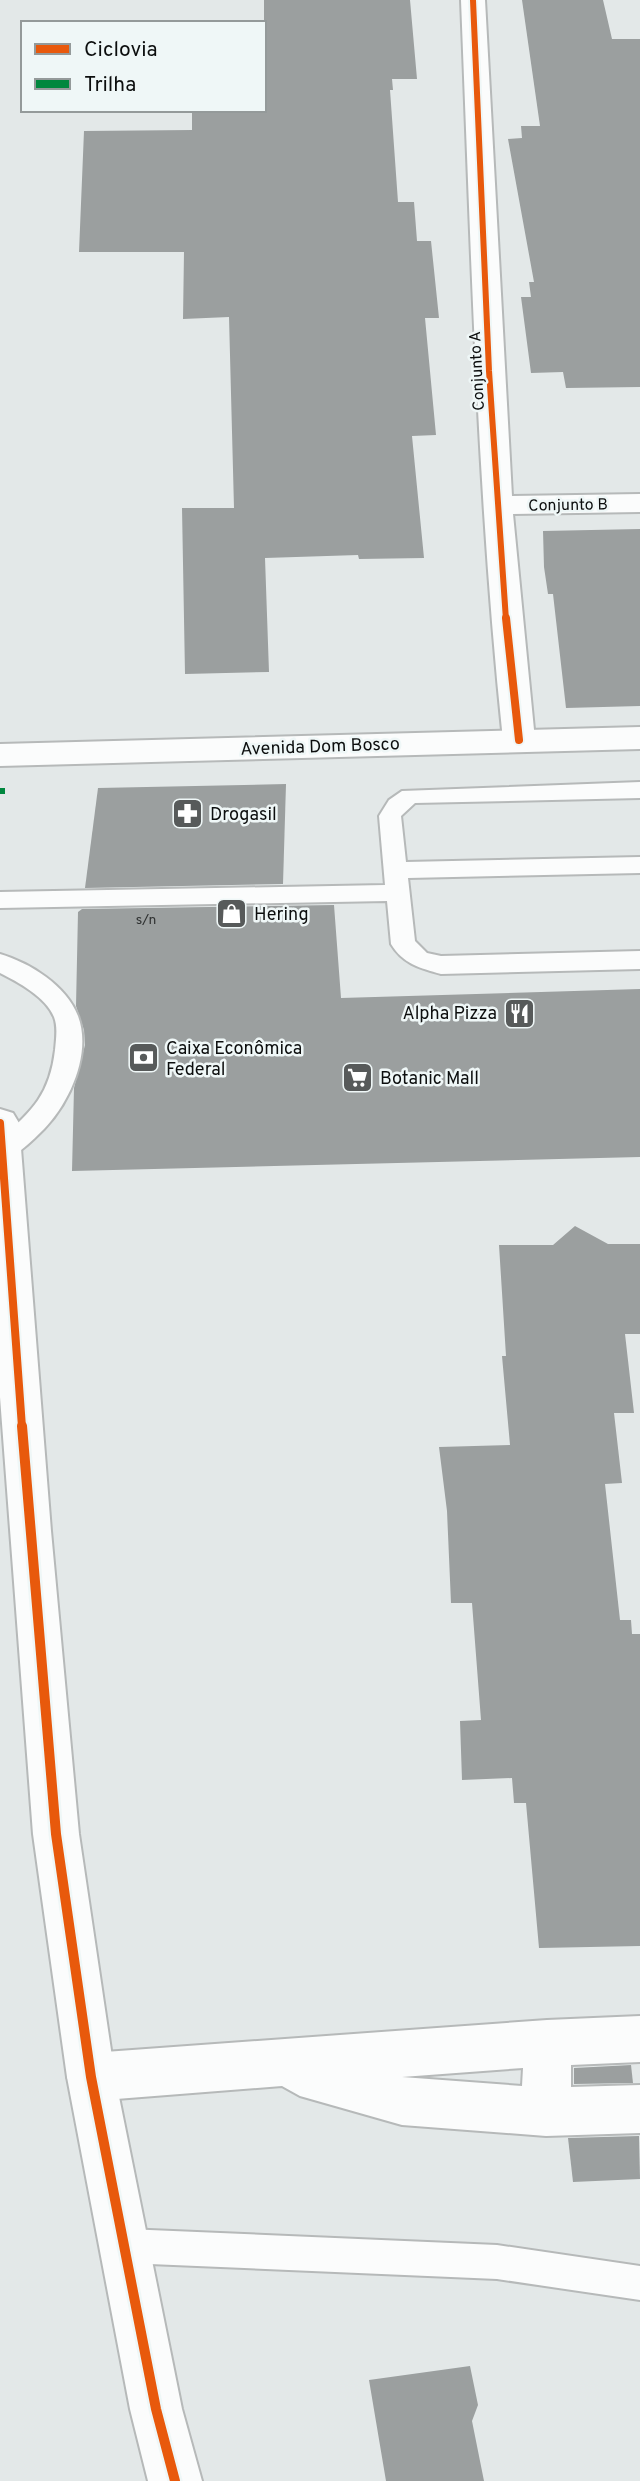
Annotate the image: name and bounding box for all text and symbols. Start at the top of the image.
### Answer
legend [21,21,266,112]
text: Ciclovia [84,37,158,64]
text: Trilha [84,72,136,99]
street label: Conjunto A [466,331,490,411]
street label: Conjunto B [528,495,608,517]
street label: Avenida Dom Bosco [240,733,400,762]
pharmacy icon: Drogasil [170,797,204,831]
place label: Drogasil [210,804,277,827]
shop icon: Hering [214,897,248,931]
place label: Hering [254,904,309,927]
house number: s/n [136,912,156,929]
restaurant icon: Alpha Pizza [503,996,537,1030]
place label: Alpha Pizza [402,1003,497,1026]
place label: Caixa Econômica Federal [166,1038,302,1082]
bank icon: Caixa Econômica Federal [126,1041,160,1075]
supermarket icon: Botanic Mall [340,1061,374,1095]
place label: Botanic Mall [380,1068,479,1091]

